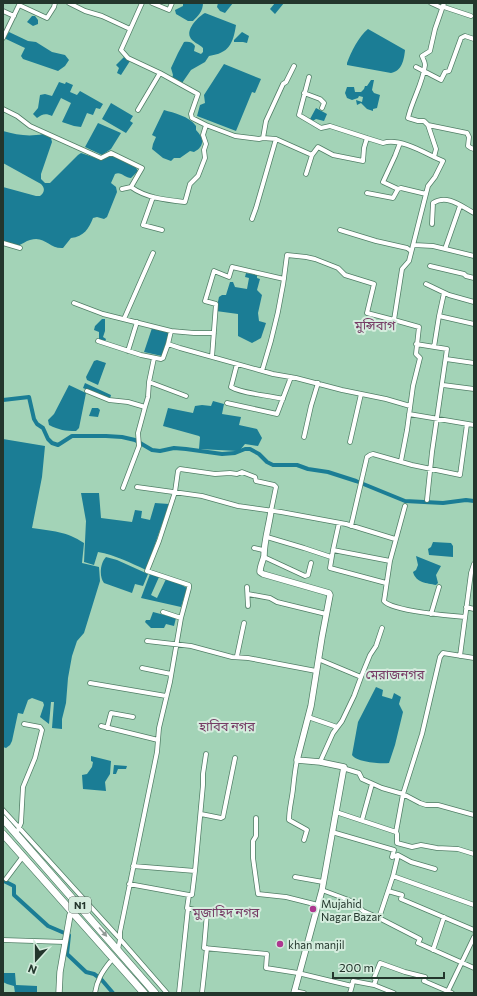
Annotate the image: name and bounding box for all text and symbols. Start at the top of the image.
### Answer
district label: মুন্সিবাগ [354,317,396,334]
district label: মেরাজনগর [365,666,425,682]
district label: হাবিব নগর [198,718,255,734]
road number: N1 [69,897,91,913]
place label: Mujahid Nagar Bazar [321,897,382,923]
district label: মুজাহিদ নগর [192,904,260,921]
marker: Mujahid Nagar Bazar [308,904,318,914]
one-way arrow [98,928,107,937]
place label: khan manjil [288,938,345,951]
marker: khan manjil [275,939,285,949]
north arrow [16,940,56,980]
scale bar [333,954,444,980]
text: 200 m [339,960,374,974]
text: N [26,962,38,977]

